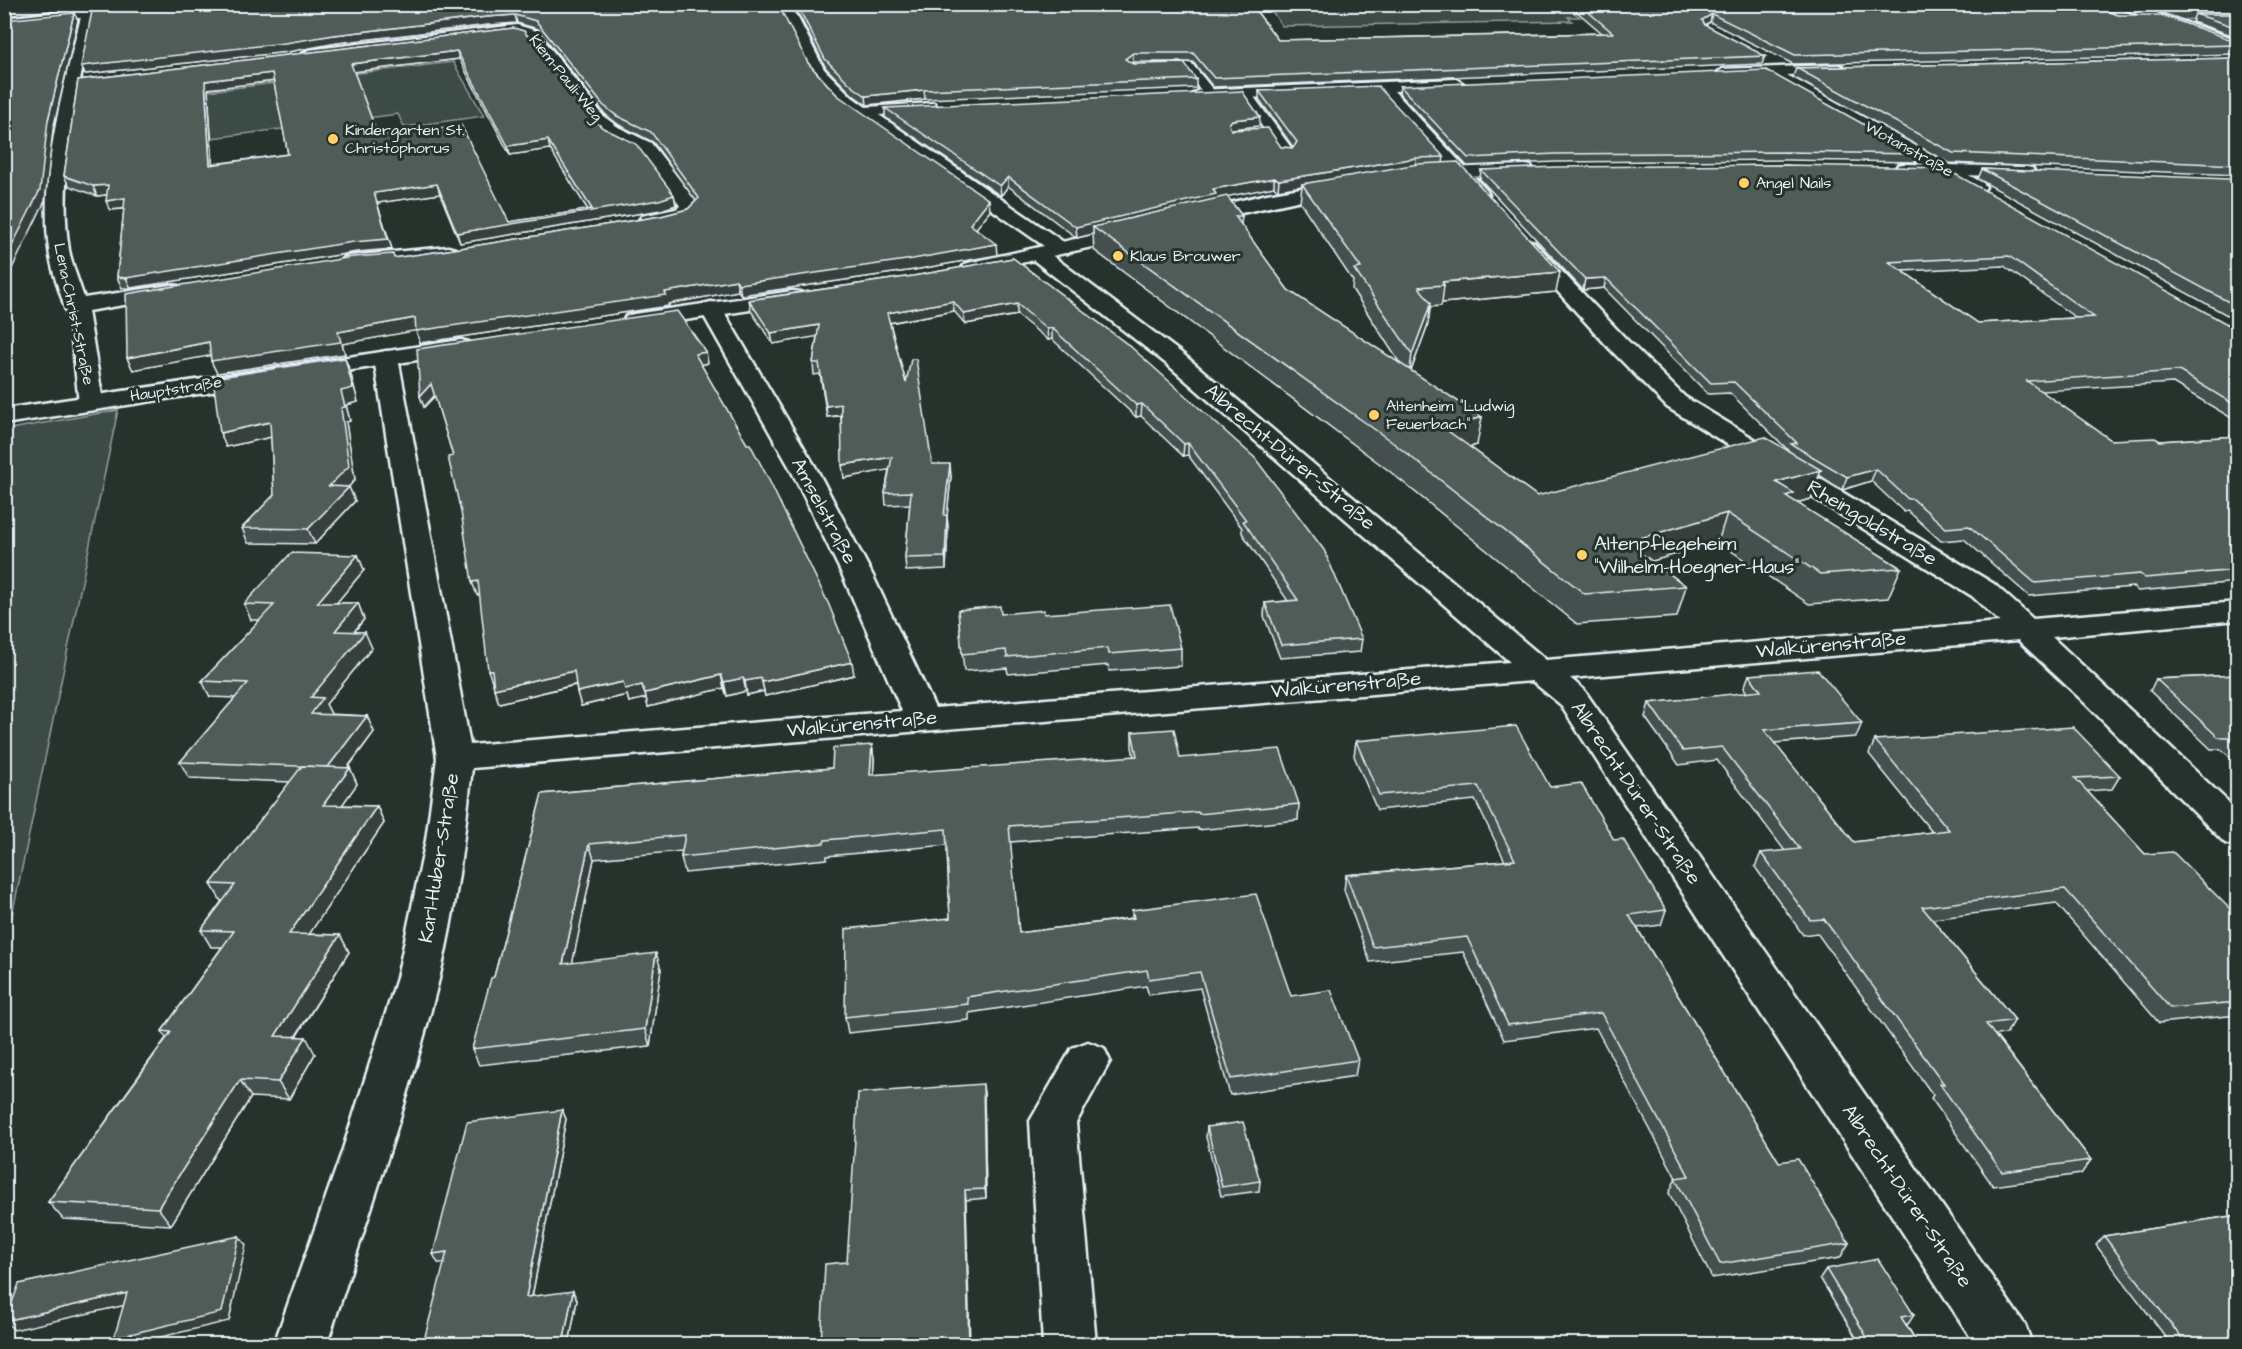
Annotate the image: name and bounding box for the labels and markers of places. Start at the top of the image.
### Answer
place label: Kindergarten St. Christophorus [345,119,465,159]
marker: Kindergarten St. Christophorus [326,132,340,146]
place label: Angel Nails [1756,172,1831,195]
marker: Angel Nails [1737,176,1751,190]
place label: Klaus Brouwer [1130,245,1241,267]
marker: Klaus Brouwer [1111,249,1125,263]
place label: Altenheim "Ludwig Feuerbach" [1386,395,1515,435]
marker: Altenheim "Ludwig Feuerbach" [1367,408,1381,422]
place label: Altenpflegeheim "Wilhelm-Hoegner-Haus" [1594,530,1799,582]
marker: Altenpflegeheim "Wilhelm-Hoegner-Haus" [1575,548,1589,562]

